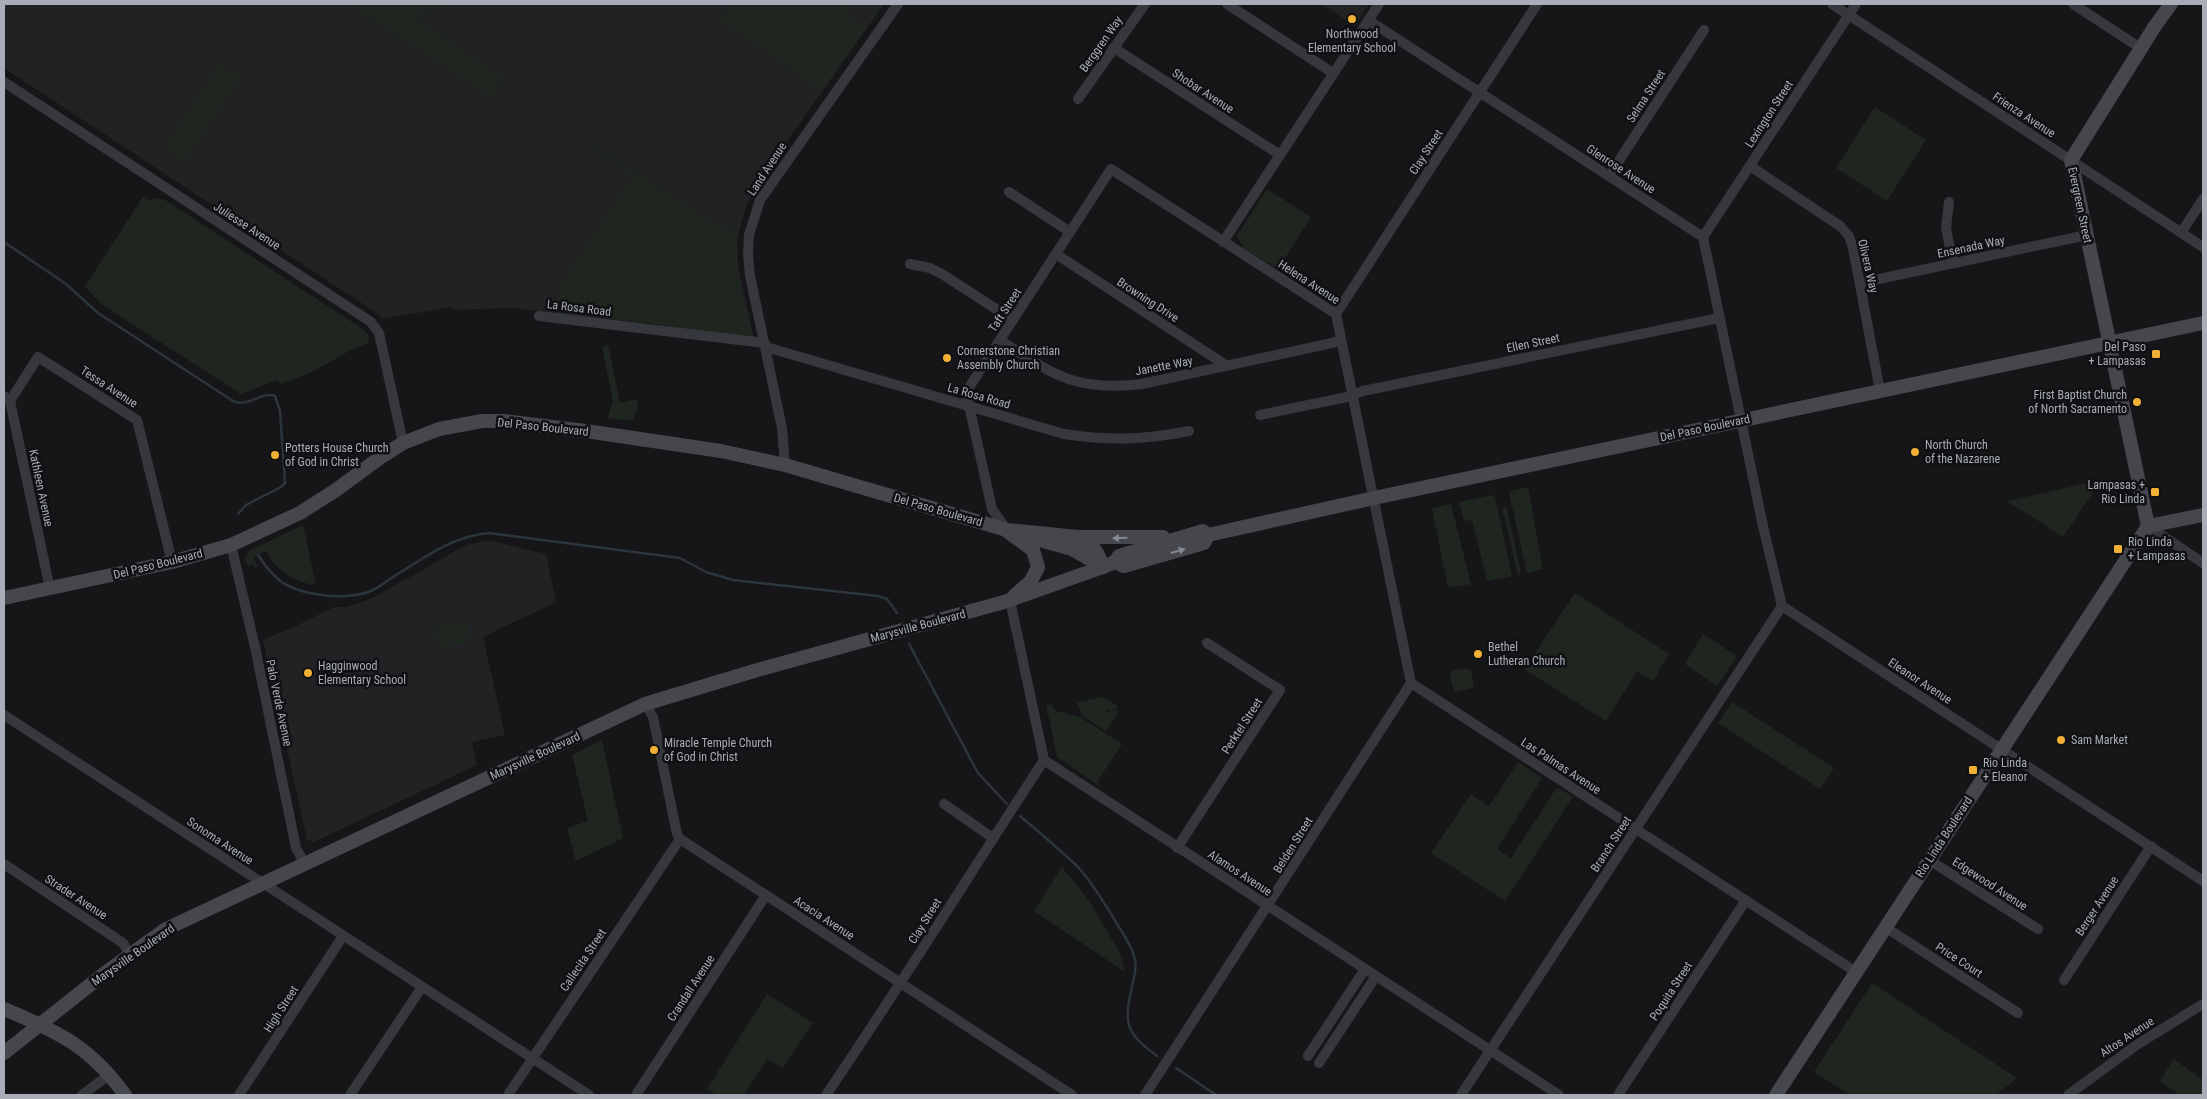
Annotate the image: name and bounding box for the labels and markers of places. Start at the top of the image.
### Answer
marker: Northwood Elementary School [1346,13,1358,25]
place label: Northwood Elementary School [1308,27,1396,55]
place label: Del Paso + Lampasas [2088,340,2146,368]
place label: Cornerstone Christian Assembly Church [957,344,1060,372]
marker: Del Paso + Lampasas [2150,348,2162,360]
marker: Cornerstone Christian Assembly Church [941,352,953,364]
place label: First Baptist Church of North Sacramento [2028,388,2127,416]
marker: First Baptist Church of North Sacramento [2131,396,2143,408]
place label: North Church of the Nazarene [1925,438,2000,466]
place label: Potters House Church of God in Christ [285,441,389,469]
marker: North Church of the Nazarene [1909,446,1921,458]
marker: Potters House Church of God in Christ [269,449,281,461]
place label: Lampasas + Rio Linda [2087,478,2145,506]
marker: Lampasas + Rio Linda [2149,486,2161,498]
place label: Rio Linda + Lampasas [2128,535,2186,563]
marker: Rio Linda + Lampasas [2112,543,2124,555]
place label: Bethel Lutheran Church [1488,640,1565,668]
marker: Bethel Lutheran Church [1472,648,1484,660]
place label: Hagginwood Elementary School [318,659,406,687]
marker: Hagginwood Elementary School [302,667,314,679]
place label: Sam Market [2071,733,2128,747]
marker: Sam Market [2055,734,2067,746]
place label: Miracle Temple Church of God in Christ [664,736,772,764]
marker: Miracle Temple Church of God in Christ [648,744,660,756]
place label: Rio Linda + Eleanor [1983,756,2028,784]
marker: Rio Linda + Eleanor [1967,764,1979,776]

